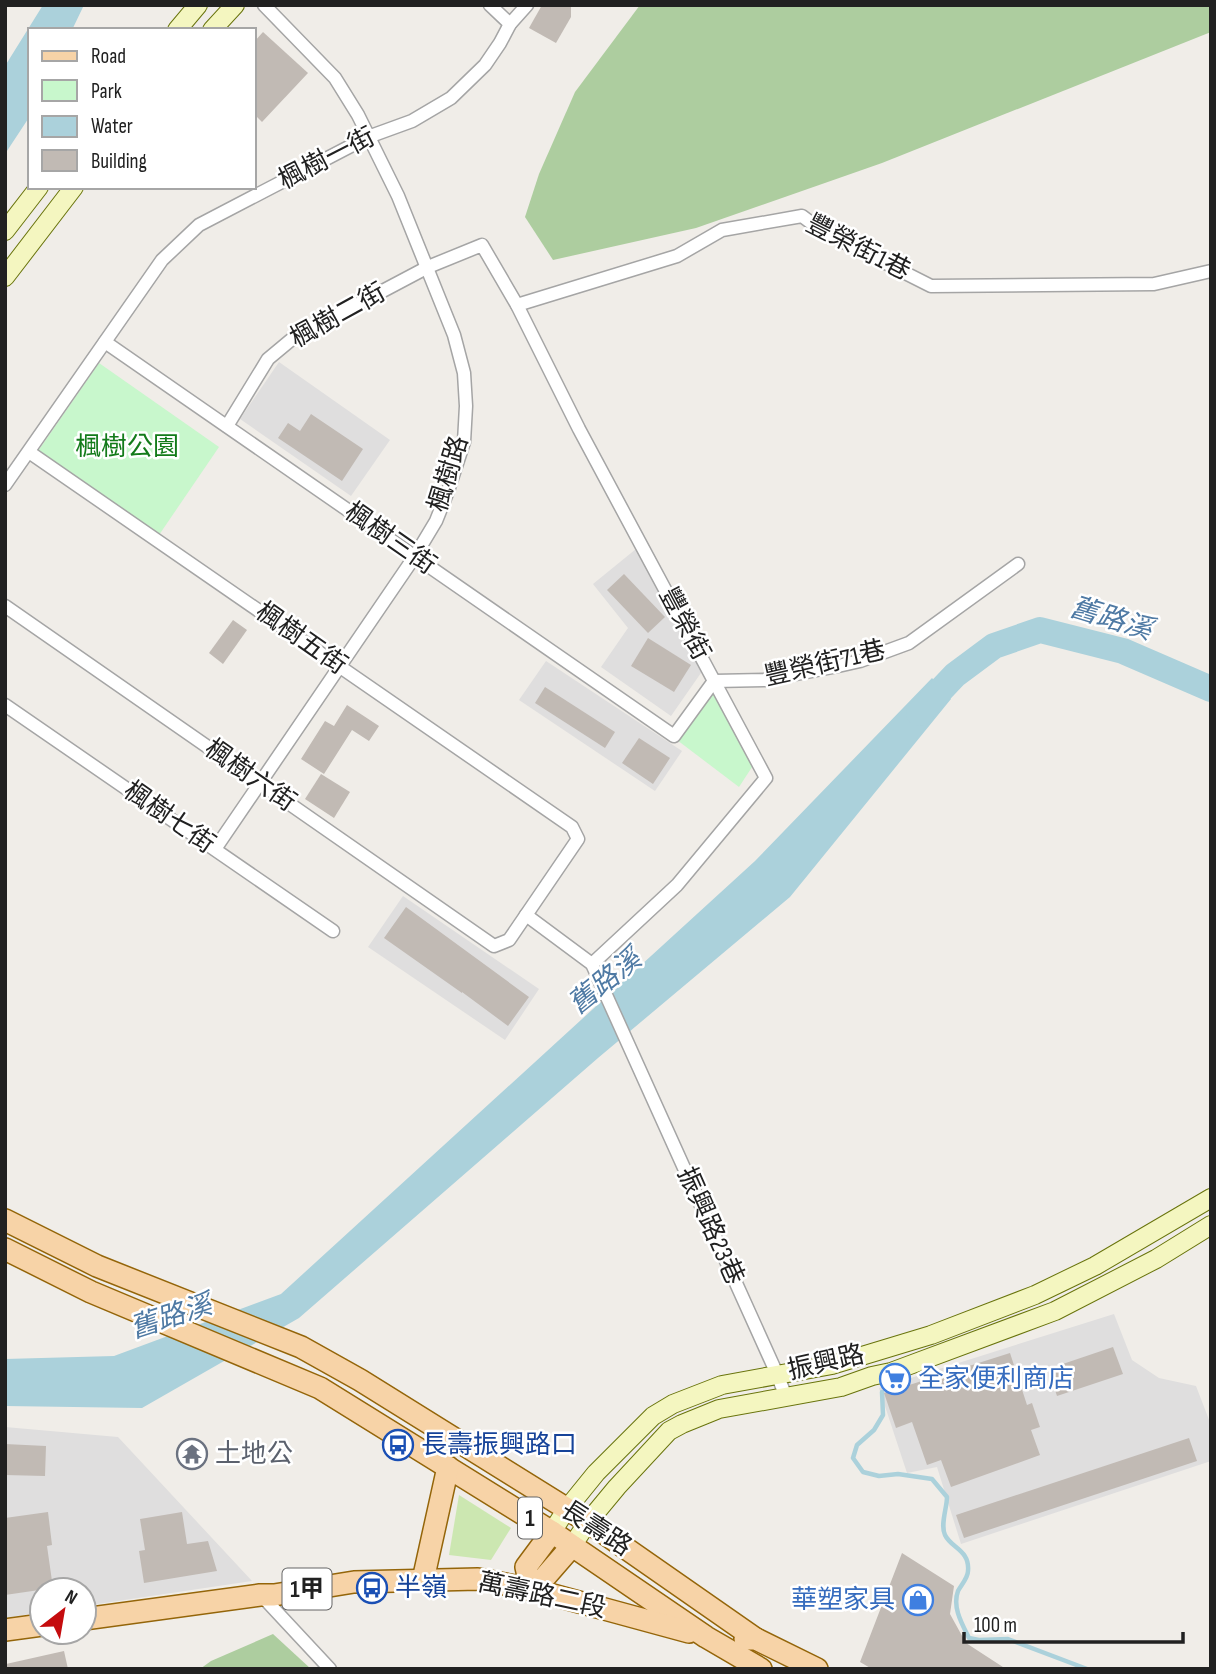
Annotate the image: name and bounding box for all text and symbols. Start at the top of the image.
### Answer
legend [28,28,256,189]
text: Road [91,44,126,69]
text: Park [91,79,122,104]
text: Water [91,114,133,139]
street label: 楓樹一街 [274,122,380,196]
text: Building [91,149,147,174]
street label: 豐榮街1巷 [801,209,915,287]
street label: 楓樹二街 [285,277,391,355]
park label: 楓樹公園 [75,432,179,463]
street label: 楓樹路 [423,432,475,516]
street label: 楓樹三街 [339,496,441,582]
street label: 豐榮街 [652,582,716,666]
water label: 舊路溪 [1066,591,1160,648]
street label: 楓樹五街 [250,596,352,682]
street label: 豐榮街71巷 [761,635,889,693]
street label: 楓樹六街 [199,733,301,819]
street label: 楓樹七街 [118,775,220,861]
water label: 舊路溪 [562,940,651,1021]
street label: 振興路23巷 [670,1162,750,1290]
water label: 舊路溪 [126,1287,220,1346]
street label: 振興路 [785,1339,867,1387]
supermarket icon: 全家便利商店 [878,1362,912,1396]
place label: 全家便利商店 [918,1364,1074,1395]
bus stop icon: 長壽振興路口 [381,1428,415,1462]
place label: 長壽振興路口 [421,1430,577,1461]
temple icon: 土地公 [175,1437,209,1471]
place label: 土地公 [215,1439,293,1470]
street label: 長壽路 [555,1495,637,1563]
road number: 1 [518,1498,542,1538]
street label: 萬壽路二段 [475,1567,609,1625]
road number: 1甲 [282,1568,332,1610]
bus stop icon: 半嶺 [355,1571,389,1605]
place label: 半嶺 [395,1573,447,1604]
north arrow [28,1576,98,1646]
shop icon: 華塑家具 [901,1583,935,1617]
text: N [61,1585,81,1610]
place label: 華塑家具 [791,1585,895,1616]
scale bar [964,1600,1183,1644]
text: 100 m [974,1613,1017,1638]

